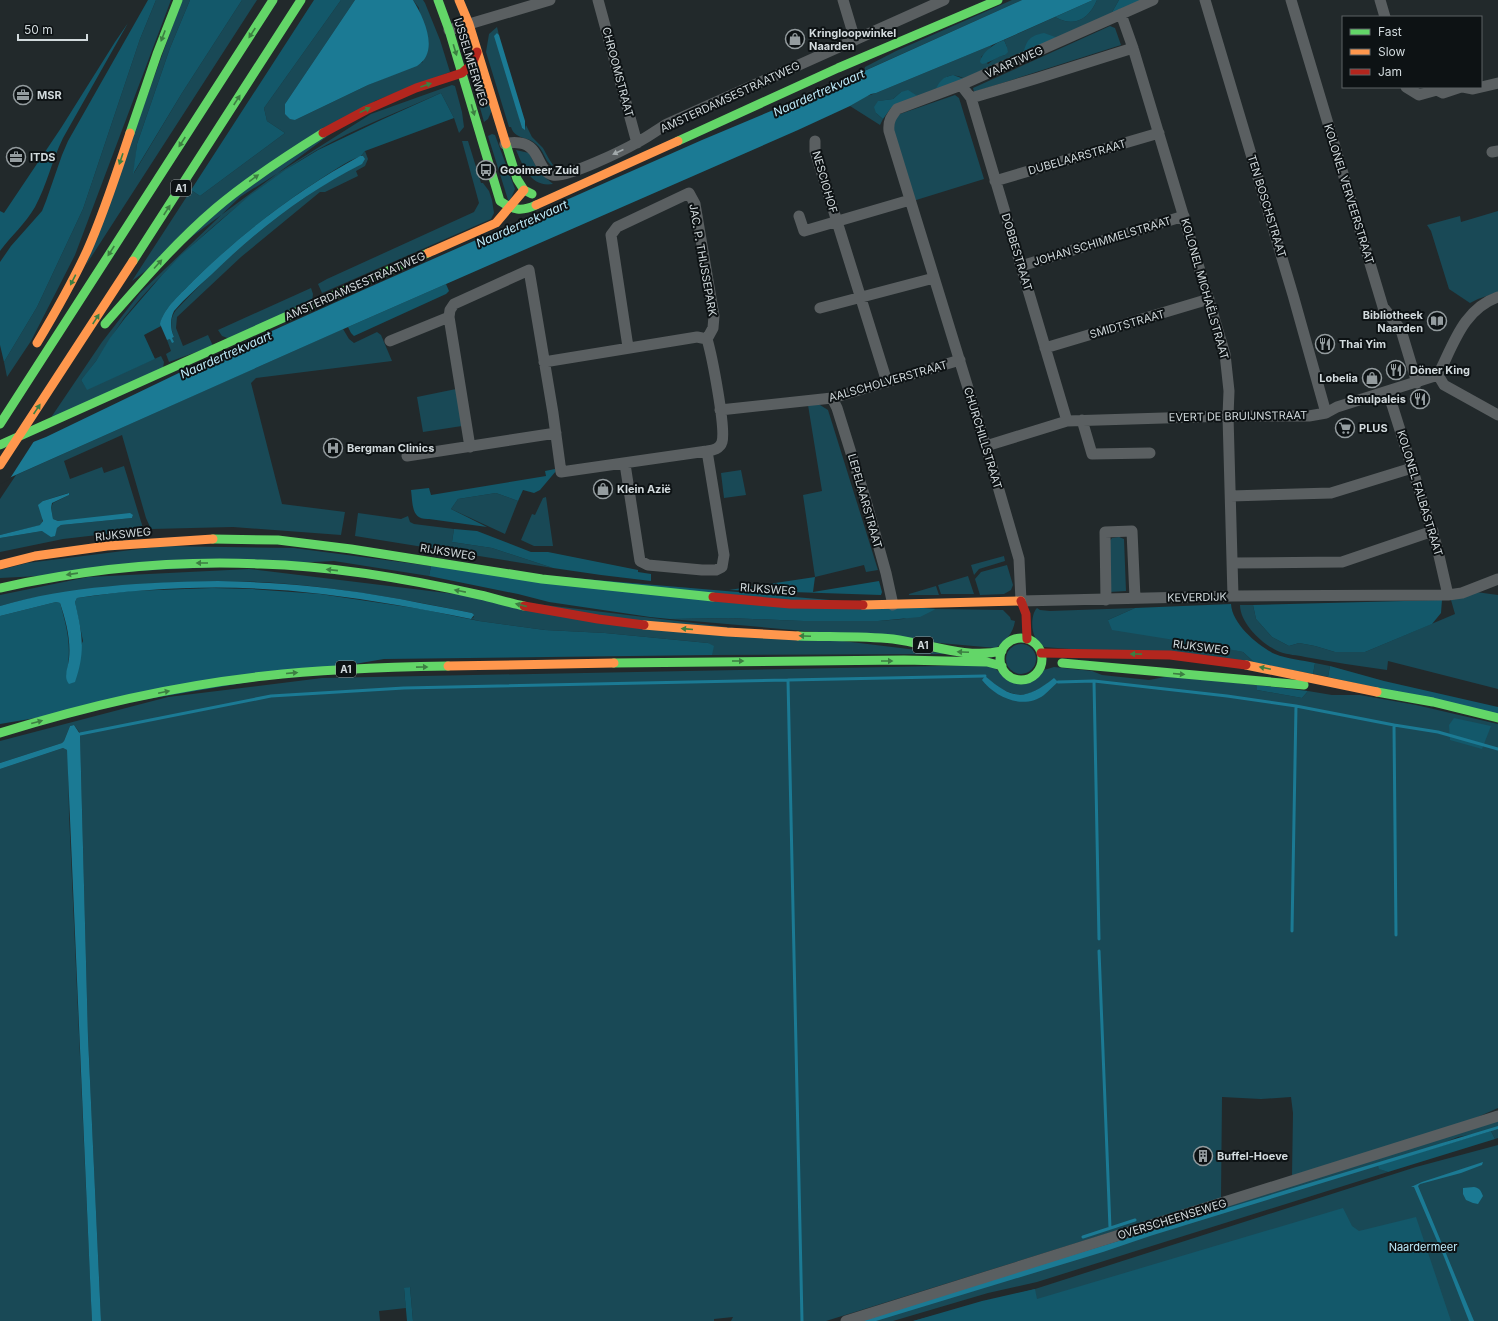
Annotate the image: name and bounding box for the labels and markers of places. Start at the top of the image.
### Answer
place label: Kringloopwinkel Naarden [809,26,896,53]
shop icon: Kringloopwinkel Naarden [784,28,806,50]
office icon: MSR [12,84,34,106]
place label: MSR [37,88,62,102]
office icon: ITDS [5,146,27,168]
place label: ITDS [30,150,56,164]
bus stop icon: Gooimeer Zuid [475,159,497,181]
place label: Gooimeer Zuid [500,163,579,177]
place label: Bibliotheek Naarden [1363,308,1424,335]
library icon: Bibliotheek Naarden [1426,310,1448,332]
restaurant icon: Thai Yim [1314,333,1336,355]
place label: Thai Yim [1339,337,1386,351]
restaurant icon: Döner King [1385,359,1407,381]
place label: Döner King [1410,363,1470,377]
shop icon: Lobelia [1361,367,1383,389]
place label: Lobelia [1319,371,1358,385]
restaurant icon: Smulpaleis [1409,388,1431,410]
place label: Smulpaleis [1347,392,1406,406]
supermarket icon: PLUS [1334,417,1356,439]
place label: PLUS [1359,421,1388,435]
hospital icon: Bergman Clinics [322,437,344,459]
place label: Bergman Clinics [347,441,434,455]
shop icon: Klein Azië [592,478,614,500]
place label: Klein Azië [617,482,671,496]
building icon: Buffel-Hoeve [1192,1145,1214,1167]
place label: Buffel-Hoeve [1217,1149,1289,1163]

